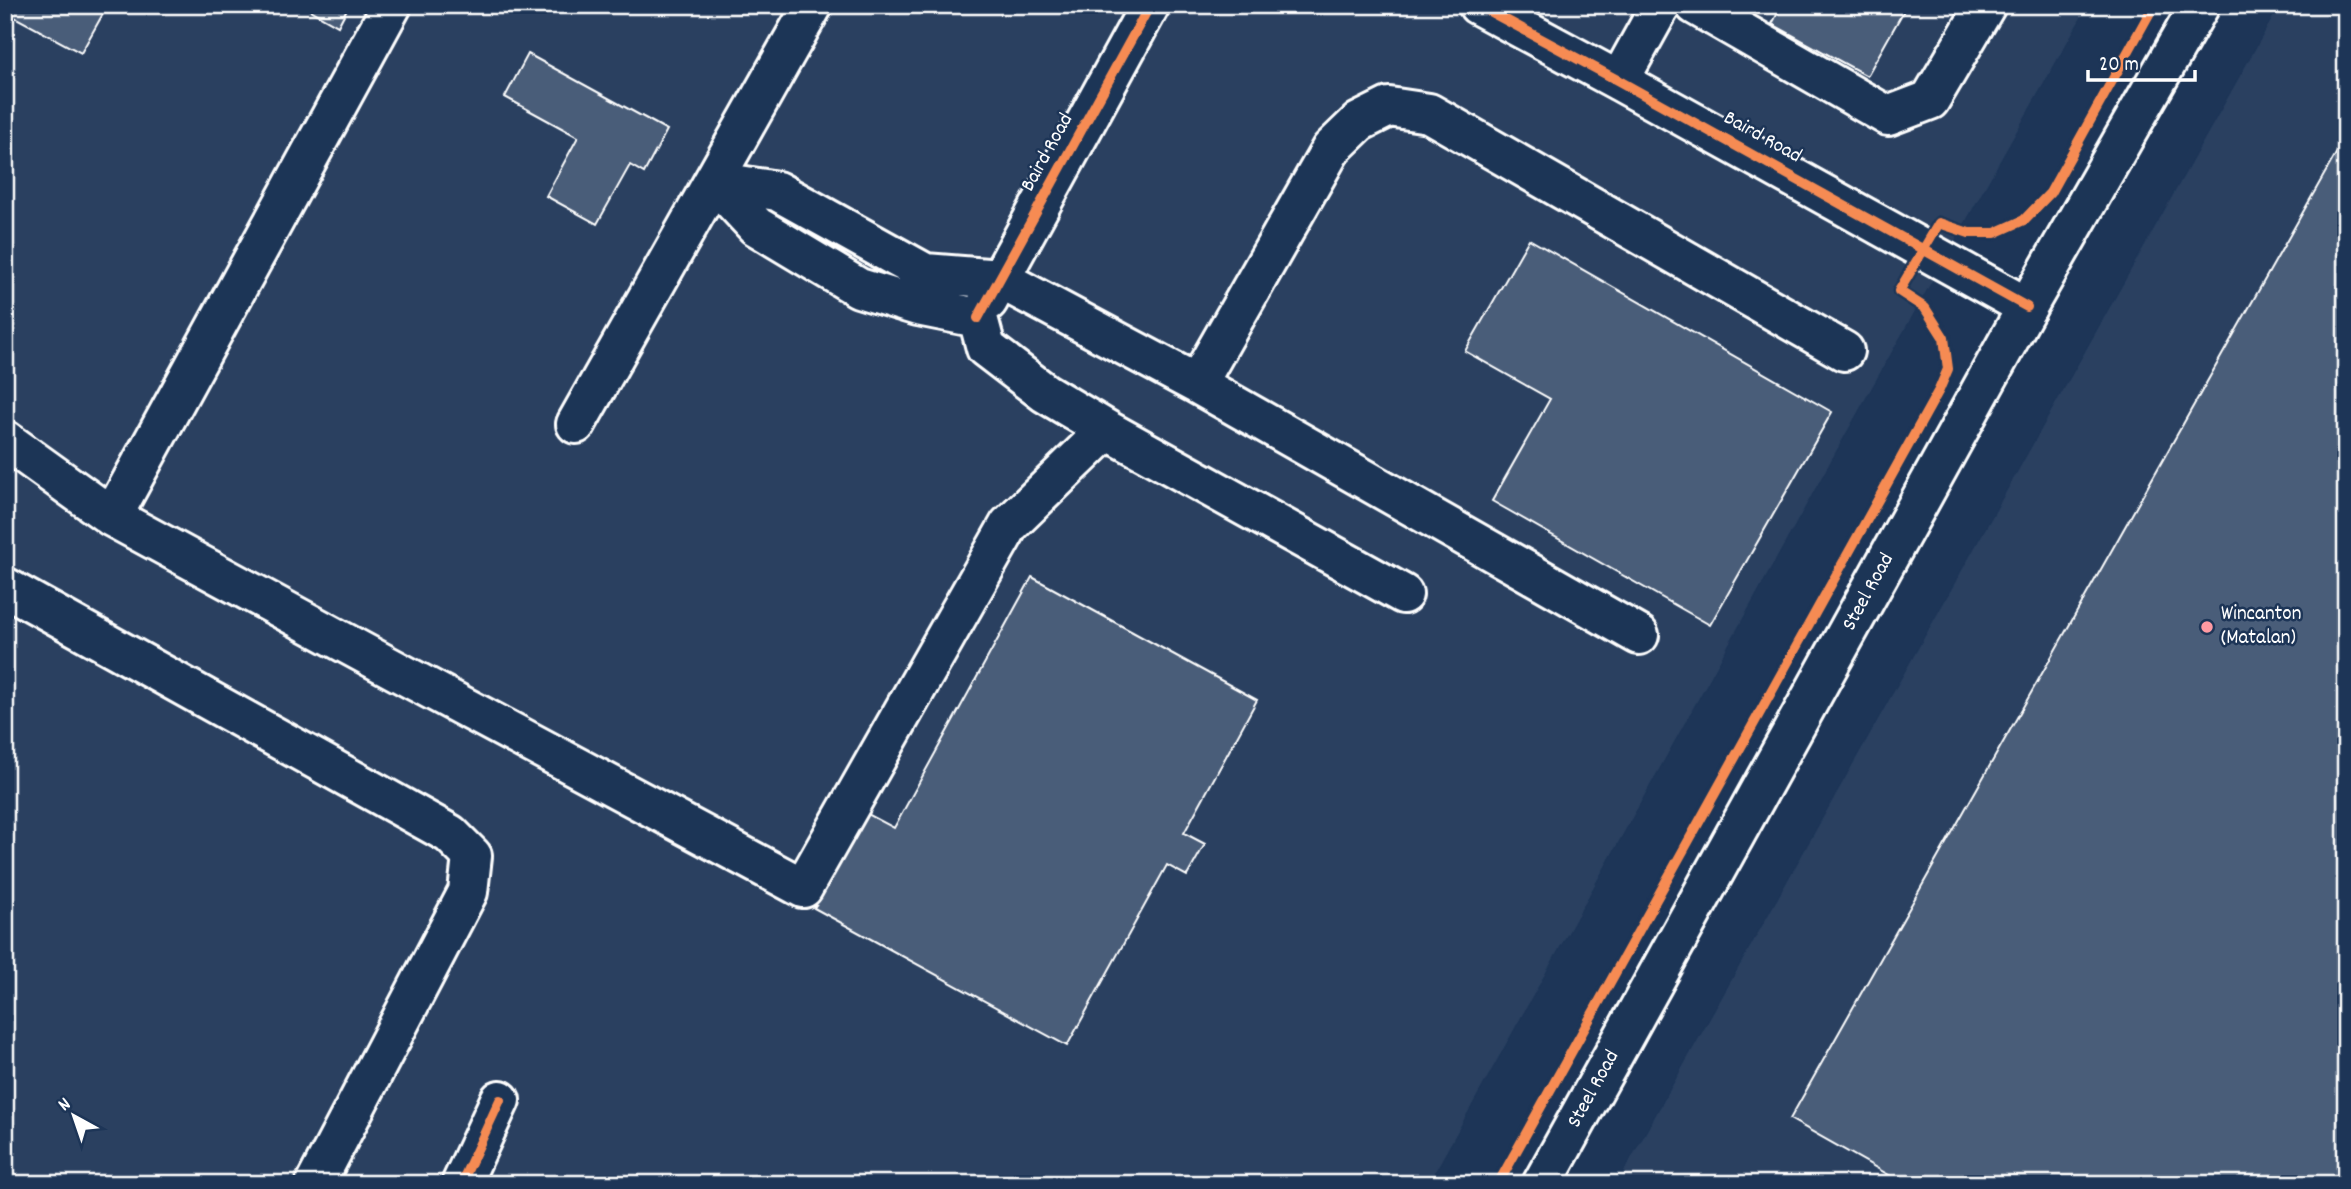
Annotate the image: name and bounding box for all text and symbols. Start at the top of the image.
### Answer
scale bar [2088,38,2195,82]
text: 20 m [2099,51,2139,81]
street label: Baird Road [1717,104,1807,172]
street label: Baird Road [1014,108,1082,198]
street label: Steel Road [1836,548,1903,637]
place label: Wincanton (Matalan) [2221,600,2301,654]
marker: Wincanton (Matalan) [2199,619,2215,635]
street label: Steel Road [1561,1045,1628,1134]
north arrow [38,1080,108,1150]
text: N [53,1092,78,1119]

